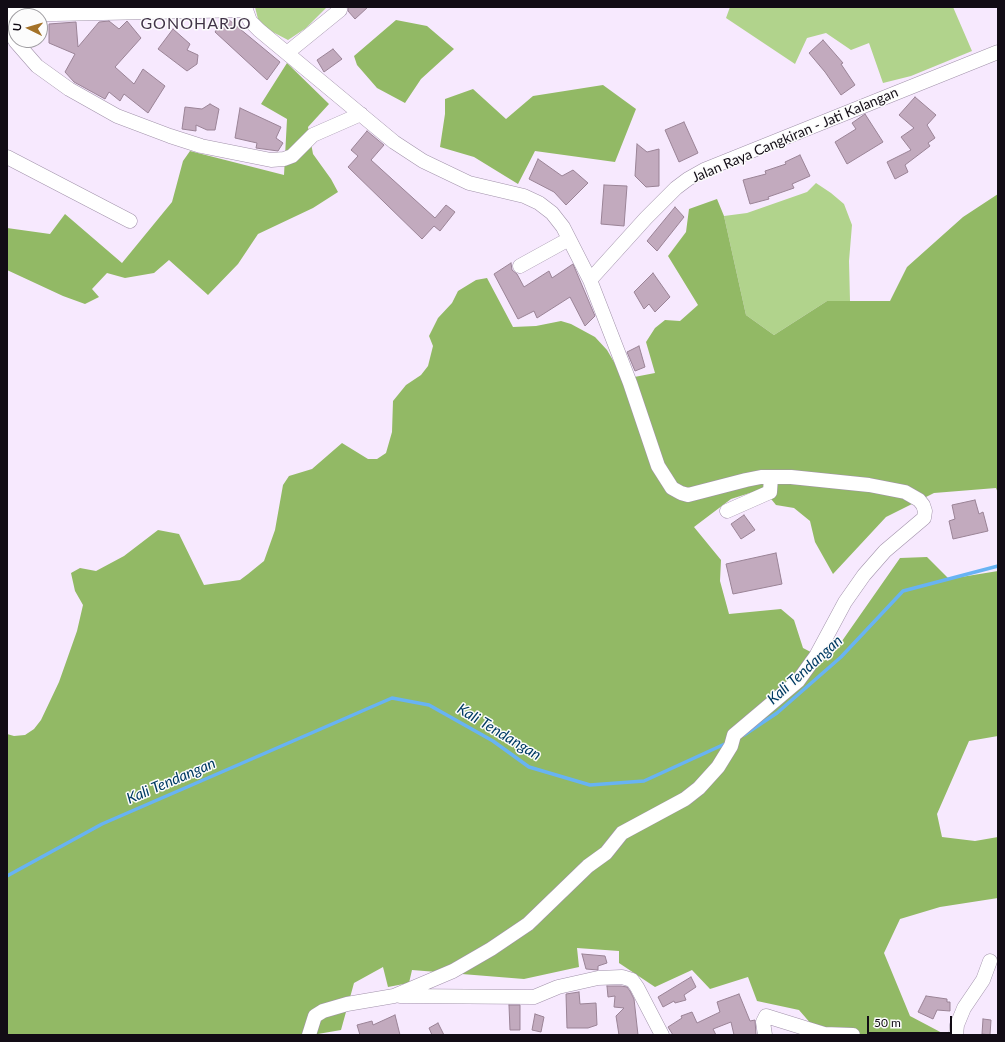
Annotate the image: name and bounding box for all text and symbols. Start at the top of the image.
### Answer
north arrow [8,8,48,48]
district label: GONOHARJO [140,14,252,34]
text: U [10,22,23,32]
street label: Jalan Raya Cangkiran - Jati Kalangan [689,84,901,186]
water label: Kali Tendangan [764,632,846,708]
water label: Kali Tendangan [454,700,544,764]
water label: Kali Tendangan [124,754,218,808]
scale bar [869,1008,954,1034]
text: 50 m [874,1015,901,1030]

